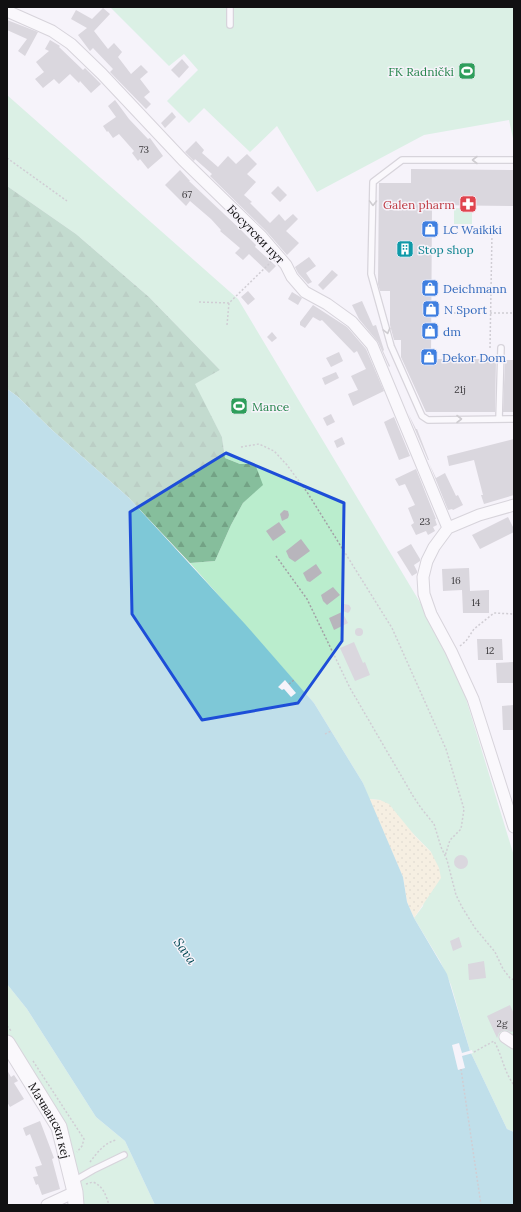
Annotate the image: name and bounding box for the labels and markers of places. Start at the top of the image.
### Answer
sports icon: FK Radnički [457,61,477,81]
place label: FK Radnički [388,64,454,79]
pharmacy icon: Galen pharm [458,194,478,214]
place label: Galen pharm [383,197,455,212]
shop icon: LC Waikiki [420,219,440,239]
place label: LC Waikiki [443,222,502,237]
building icon: Stop shop [395,239,415,259]
place label: Stop shop [418,242,474,257]
shop icon: Deichmann [420,278,440,298]
place label: Deichmann [443,281,507,296]
shop icon: N Sport [421,299,441,319]
place label: N Sport [444,302,487,317]
shop icon: dm [420,321,440,341]
place label: dm [443,324,461,339]
shop icon: Dekor Dom [419,347,439,367]
place label: Dekor Dom [442,350,506,365]
sports icon: Mance [229,396,249,416]
place label: Mance [252,399,290,414]

